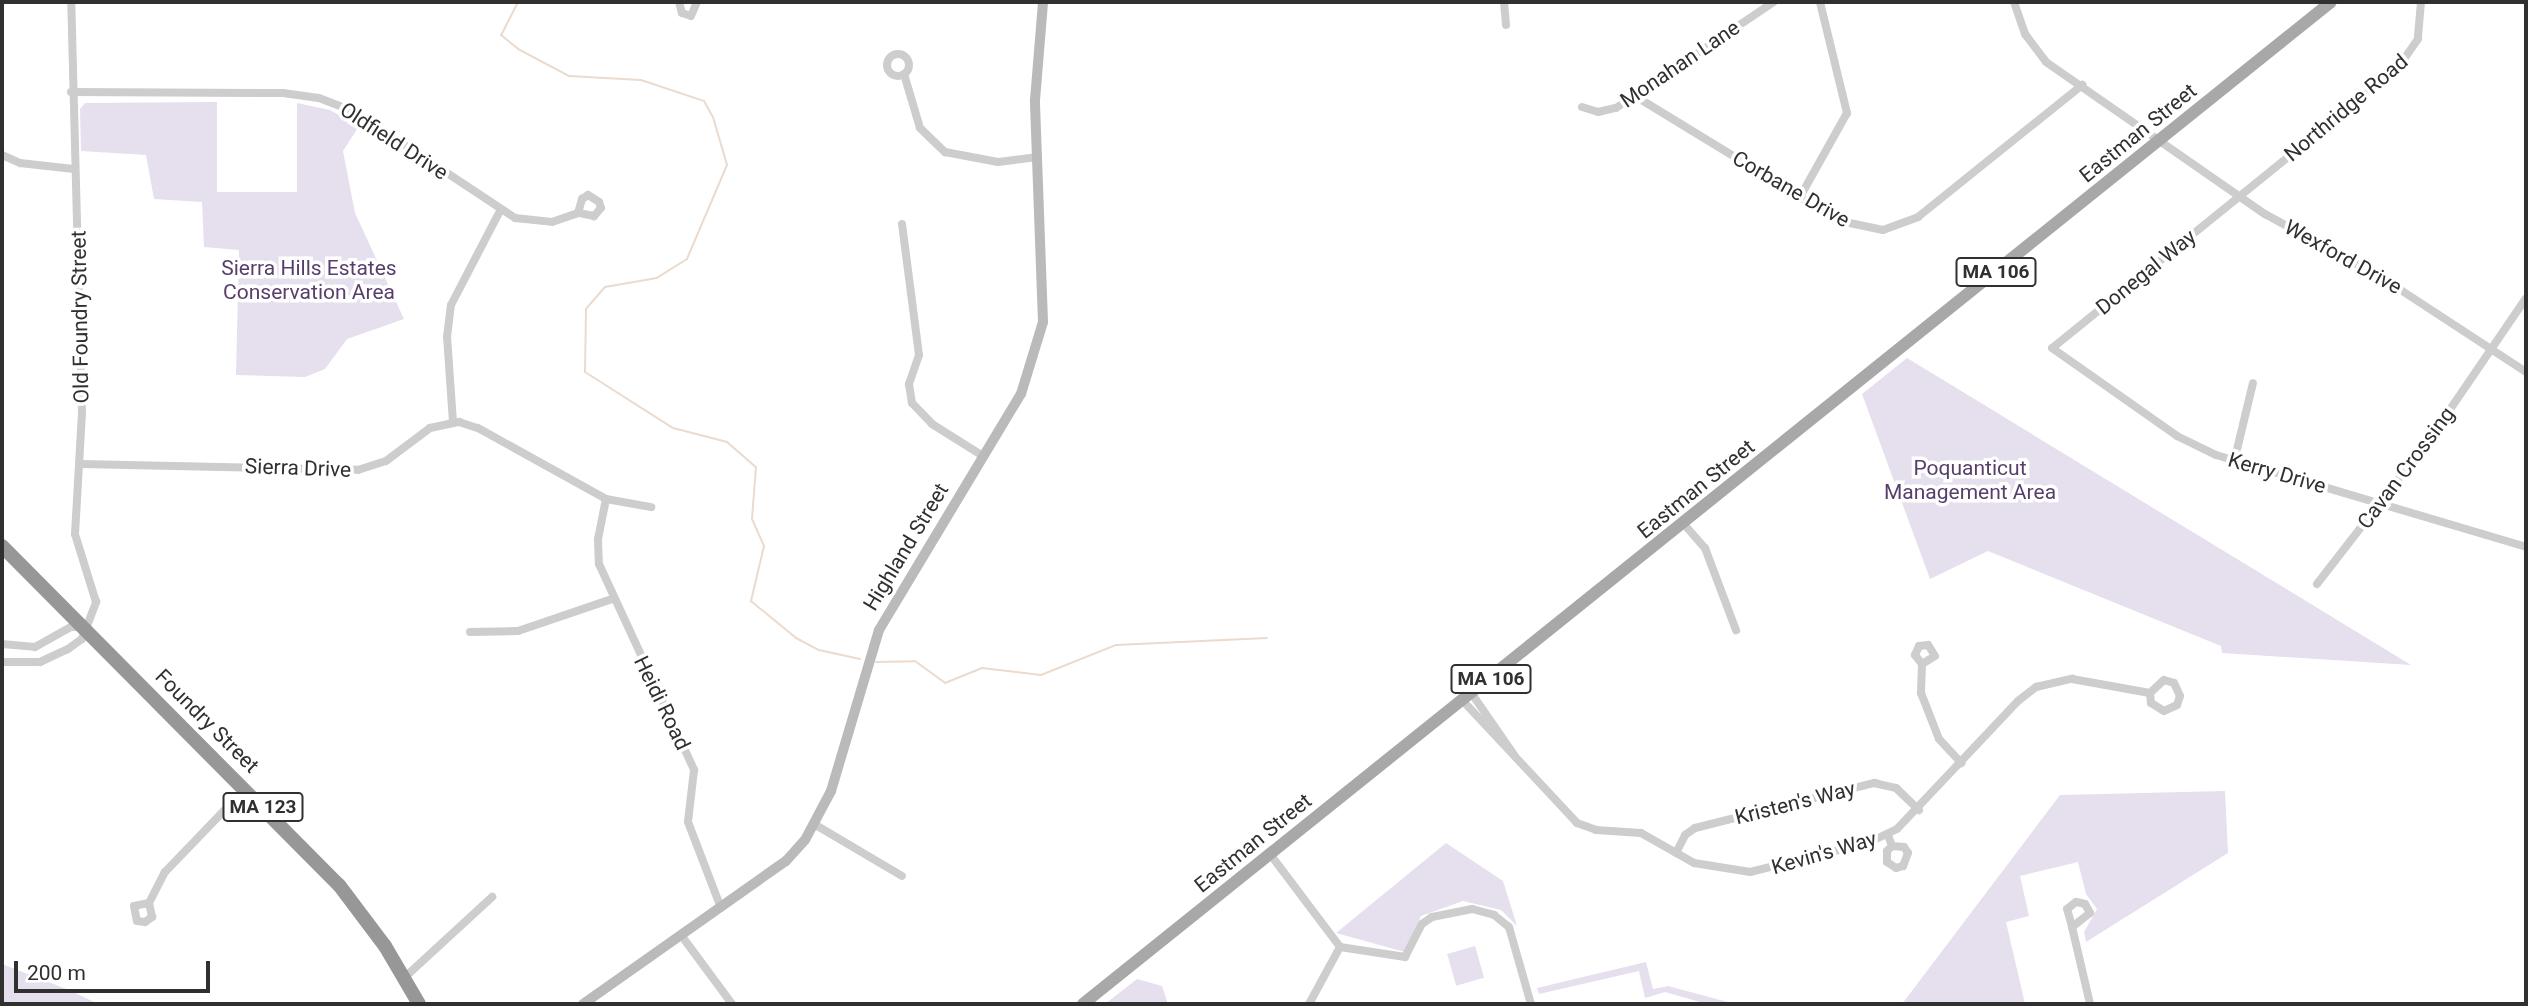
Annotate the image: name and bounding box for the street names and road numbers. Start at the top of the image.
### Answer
street label: Monahan Lane [1616,15,1744,113]
street label: Northridge Road [2279,49,2413,167]
street label: Eastman Street [2074,78,2202,188]
street label: Oldfield Drive [335,97,453,185]
street label: Corbane Drive [1728,145,1854,233]
street label: Wexford Drive [2280,214,2406,300]
street label: Donegal Way [2091,224,2201,320]
street label: Old Foundry Street [66,230,94,404]
road number: MA 106 [1954,256,2038,288]
street label: Cavan Crossing [2352,402,2460,534]
street label: Eastman Street [1632,434,1760,544]
street label: Kerry Drive [2225,447,2329,499]
street label: Sierra Drive [244,454,352,482]
street label: Highland Street [858,479,954,615]
street label: Heidi Road [628,652,696,754]
street label: Foundry Street [150,664,264,778]
road number: MA 106 [1449,664,1533,694]
street label: Kristen's Way [1732,776,1858,830]
street label: Eastman Street [1189,788,1317,898]
road number: MA 123 [221,792,305,822]
street label: Kevin's Way [1769,826,1879,880]

